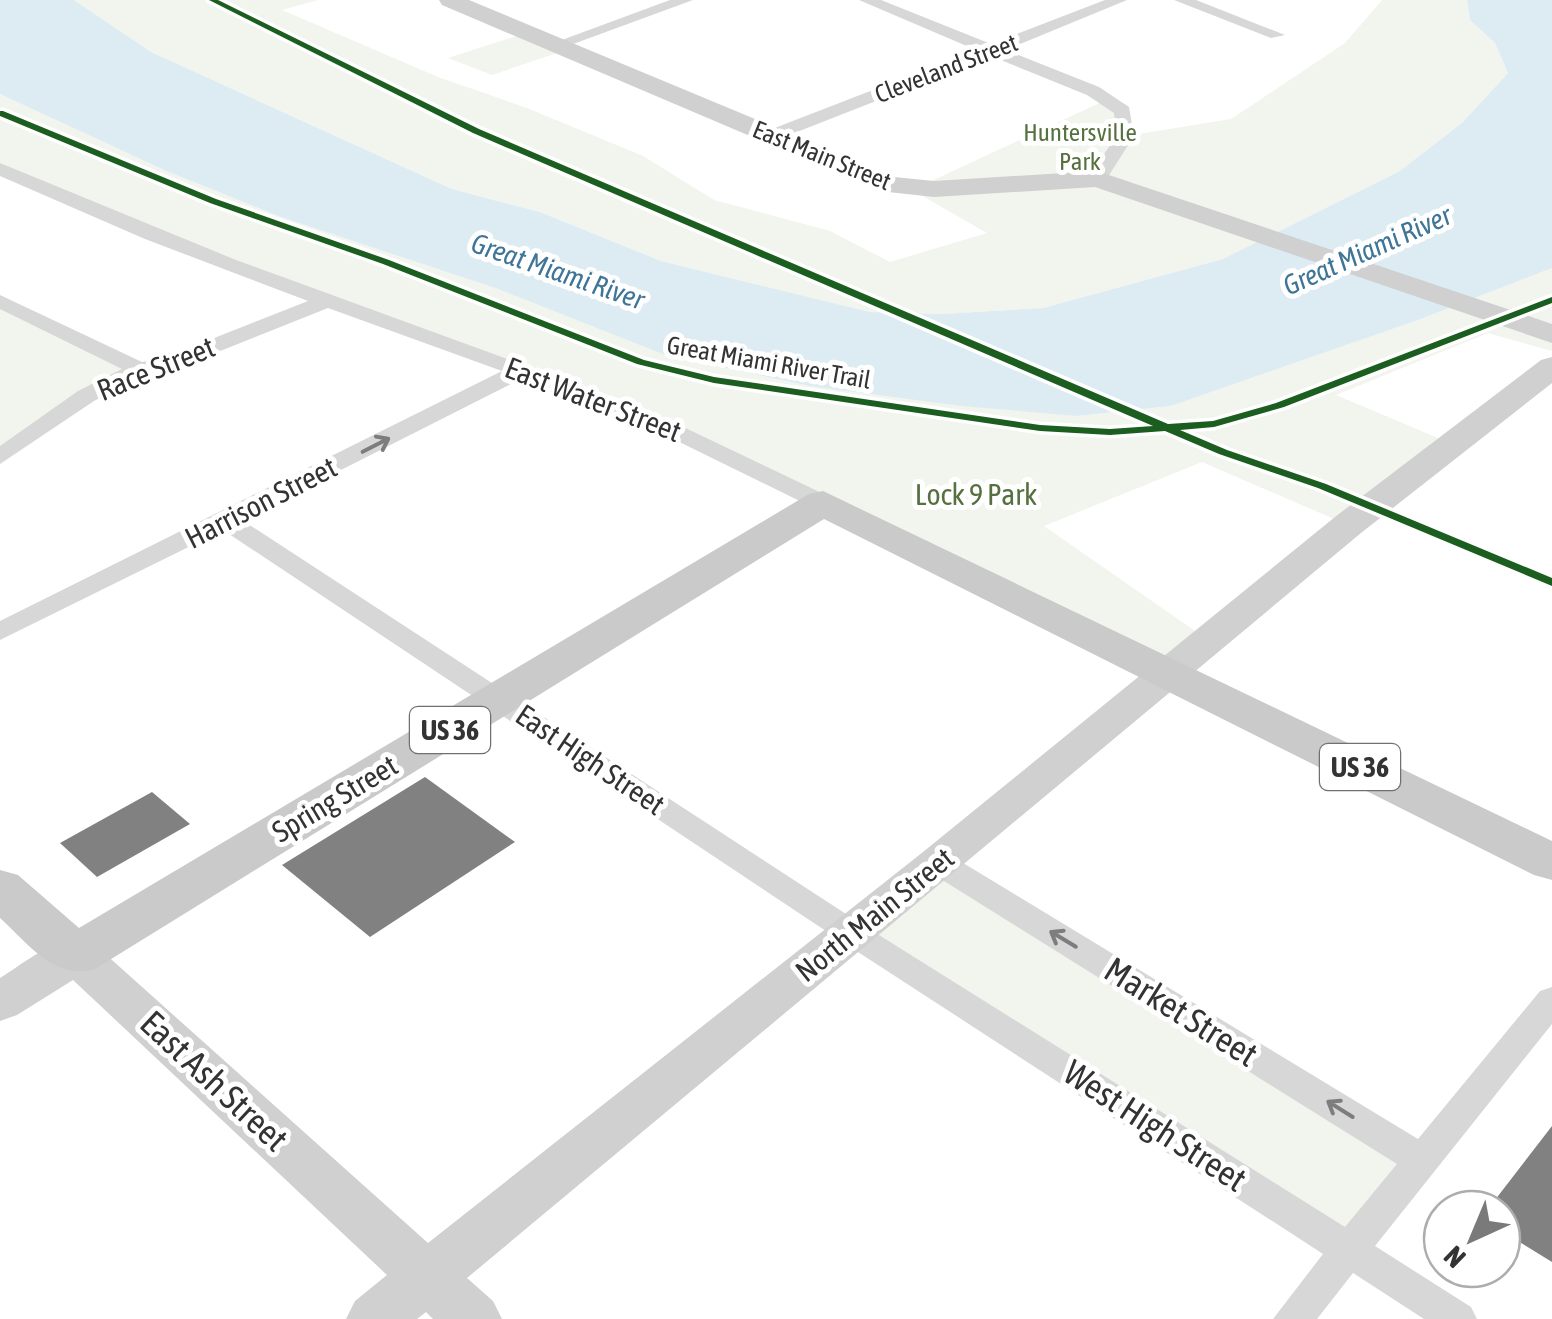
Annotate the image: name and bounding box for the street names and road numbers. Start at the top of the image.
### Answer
street label: Cleveland Street [871,28,1021,108]
street label: East Main Street [749,115,895,195]
street label: Race Street [92,329,219,407]
street label: Great Miami River Trail [665,330,873,394]
street label: East Water Street [501,350,686,448]
street label: Harrison Street [179,449,342,555]
street label: East High Street [510,697,671,821]
road number: US 36 [410,707,490,753]
road number: US 36 [1320,744,1400,790]
street label: Spring Street [266,748,403,849]
street label: North Main Street [789,840,960,988]
street label: Market Street [1098,949,1265,1074]
street label: East Ash Street [133,1002,297,1158]
street label: West High Street [1057,1051,1254,1199]

